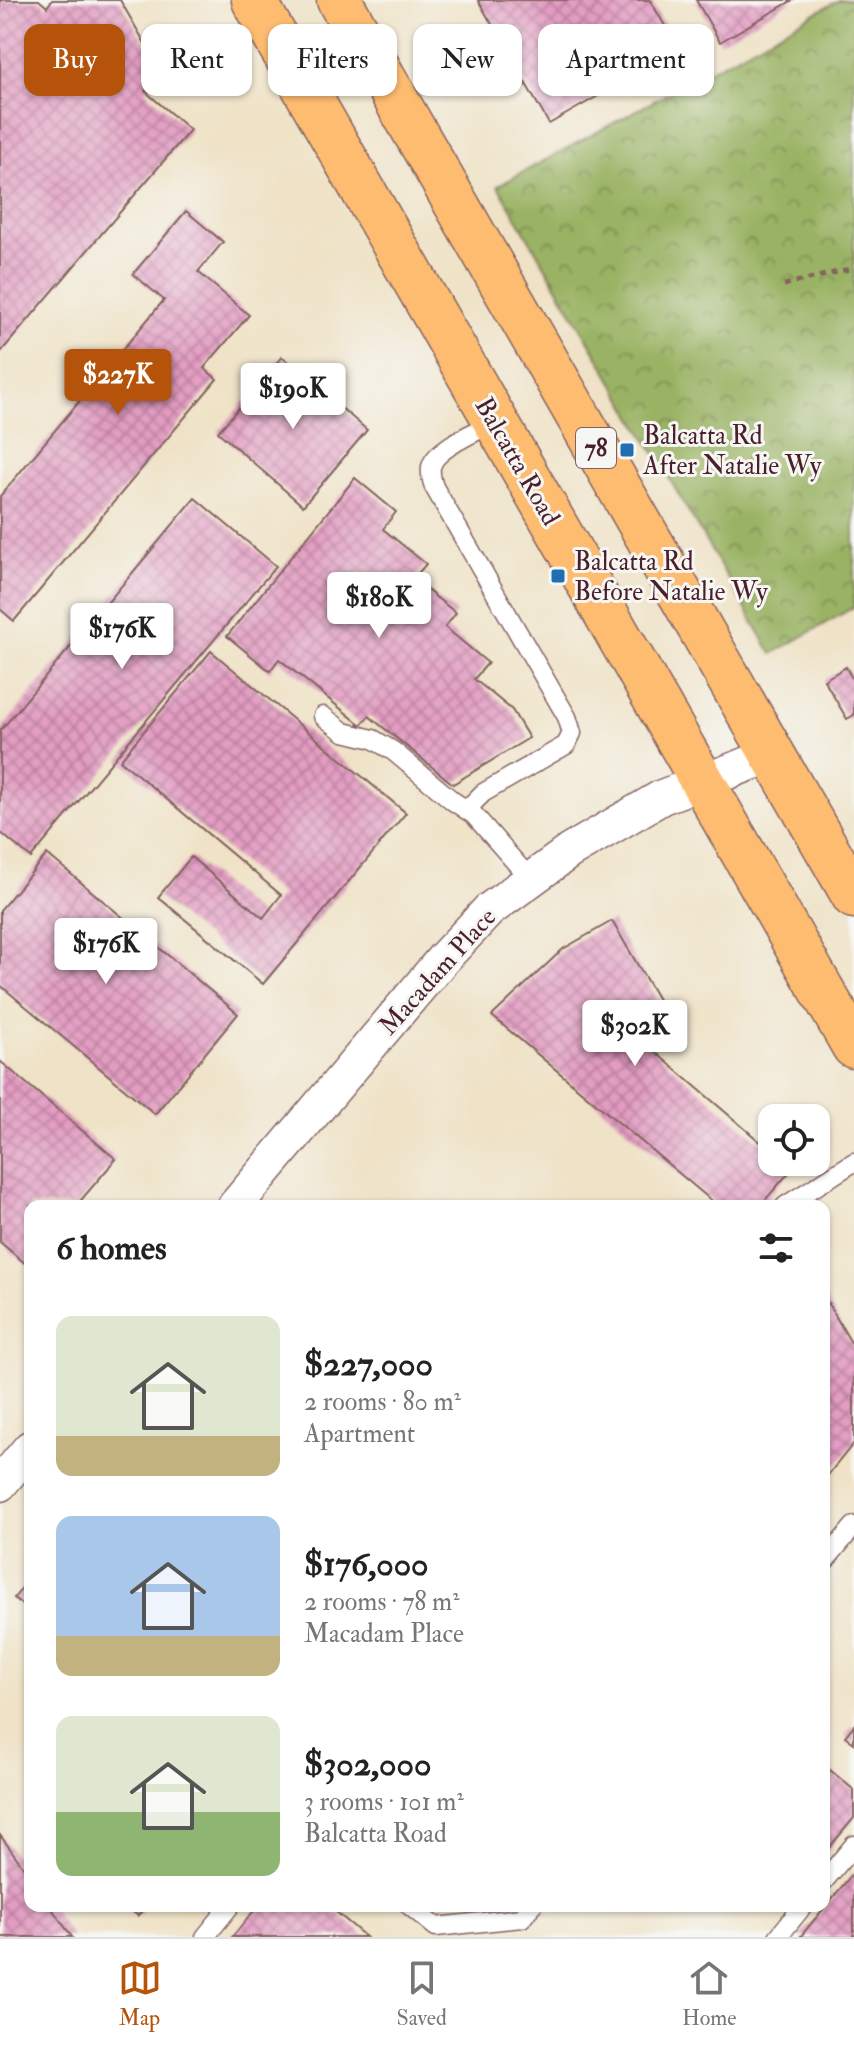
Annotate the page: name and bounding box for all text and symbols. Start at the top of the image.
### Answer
chip: Buy [24,24,125,96]
chip: Rent [141,24,252,96]
chip: Filters [268,24,397,96]
chip: New [413,24,522,96]
chip: Apartment [538,24,714,96]
pin: $227K [62,349,174,417]
text: $227K [82,359,154,391]
pin: $190K [237,363,349,431]
text: $190K [259,373,327,405]
street label: Balcatta Road [468,392,567,532]
place label: Balcatta Rd After Natalie Wy [642,420,822,482]
road number: 78 [576,428,616,468]
marker: Balcatta Rd After Natalie Wy [618,441,636,459]
place label: Balcatta Rd Before Natalie Wy [574,546,768,608]
marker: Balcatta Rd Before Natalie Wy [549,567,567,585]
pin: $180K [323,572,435,640]
text: $180K [345,582,413,614]
pin: $176K [66,603,178,671]
text: $176K [88,613,156,645]
street label: Macadam Place [372,901,503,1042]
pin: $176K [50,918,162,986]
text: $176K [72,928,140,960]
pin: $302K [579,1000,691,1068]
text: $302K [600,1010,670,1042]
map controls [758,1104,830,1176]
button: locate [758,1104,830,1176]
icon: filters [754,1226,798,1270]
text: 6 homes [56,1227,167,1270]
text: $227,000 [304,1343,433,1386]
icon: home [120,1348,216,1444]
text: 2 rooms · 80 m² [304,1386,461,1418]
text: Apartment [304,1418,415,1450]
text: $176,000 [304,1543,429,1586]
icon: home [120,1548,216,1644]
text: 2 rooms · 78 m² [304,1586,460,1618]
text: Macadam Place [304,1618,464,1650]
text: $302,000 [304,1743,431,1786]
icon: home [120,1748,216,1844]
text: 3 rooms · 101 m² [304,1786,464,1818]
text: Balcatta Road [304,1818,447,1850]
tab: Map [118,1956,162,2032]
tab: Saved [397,1956,447,2032]
tab: Home [682,1956,736,2032]

